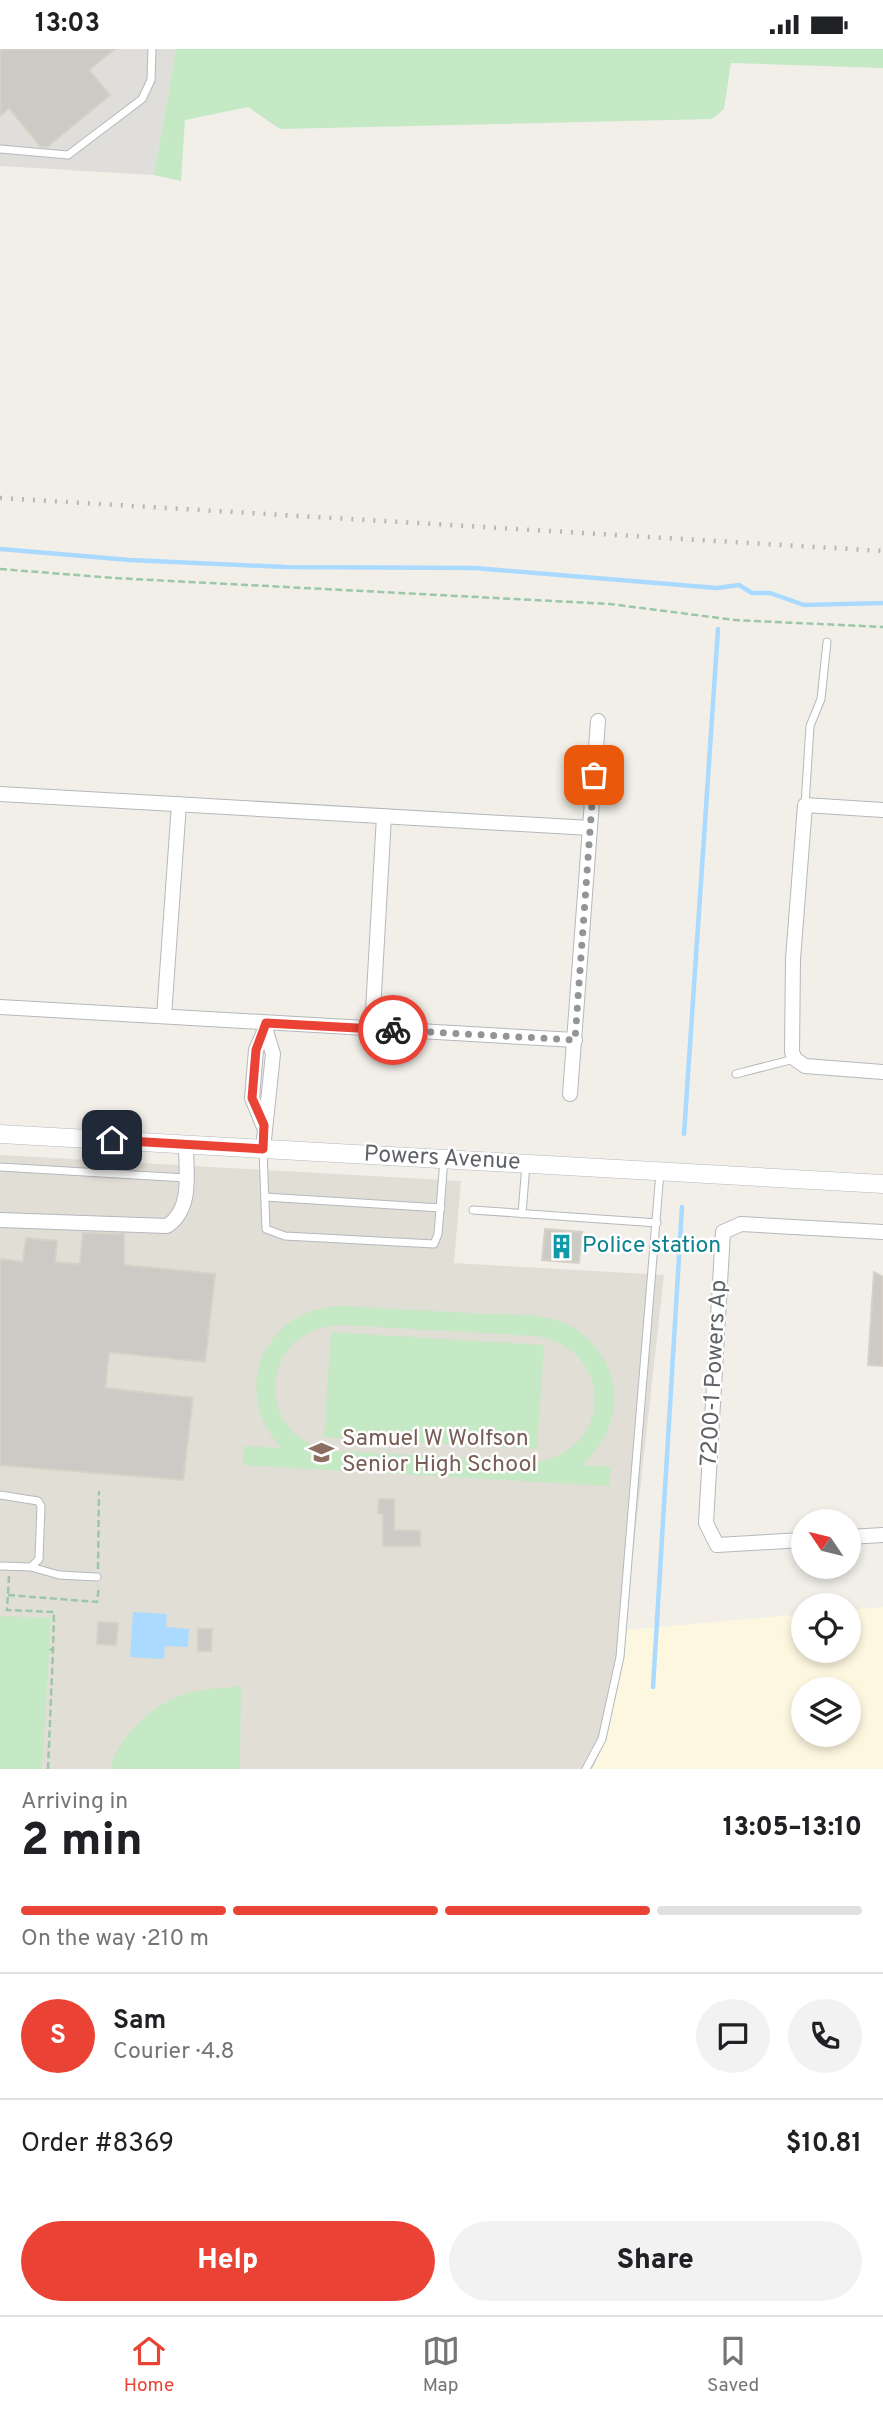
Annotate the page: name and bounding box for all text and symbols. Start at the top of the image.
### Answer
text: 13:03 [35,8,100,41]
pin [564,745,624,805]
icon: bag [575,756,613,794]
courier [358,995,428,1065]
icon: bike [374,1011,412,1049]
pin [82,1110,142,1170]
icon: home [93,1121,131,1159]
street label: Powers Avenue [363,1140,521,1178]
building icon: Police station [548,1232,576,1260]
place label: Police station [582,1232,721,1261]
street label: 7200-1 Powers Ap [696,1279,734,1467]
place label: Samuel W Wolfson Senior High School [342,1425,537,1480]
school or university icon: Samuel W Wolfson Senior High School [308,1438,336,1466]
north arrow [791,1509,861,1579]
map controls [791,1509,861,1747]
button: locate [791,1593,861,1663]
button: layers [791,1677,861,1747]
text: Arriving in [21,1788,128,1817]
text: 13:05–13:10 [723,1812,862,1845]
text: 2 min [21,1813,143,1872]
text: On the way · 210 m [21,1925,209,1954]
button: chat [696,1999,770,2073]
button: phone [788,1999,862,2073]
text: Sam [113,2005,166,2038]
text: S [50,2020,66,2053]
text: Courier · 4.8 [113,2038,234,2067]
text: Order #8369 [21,2128,174,2161]
text: $10.81 [786,2128,862,2161]
button: Help [21,2221,435,2301]
button: Share [449,2221,862,2301]
tab: Home [124,2332,174,2398]
tab: Map [422,2332,460,2398]
tab: Saved [707,2332,759,2398]

